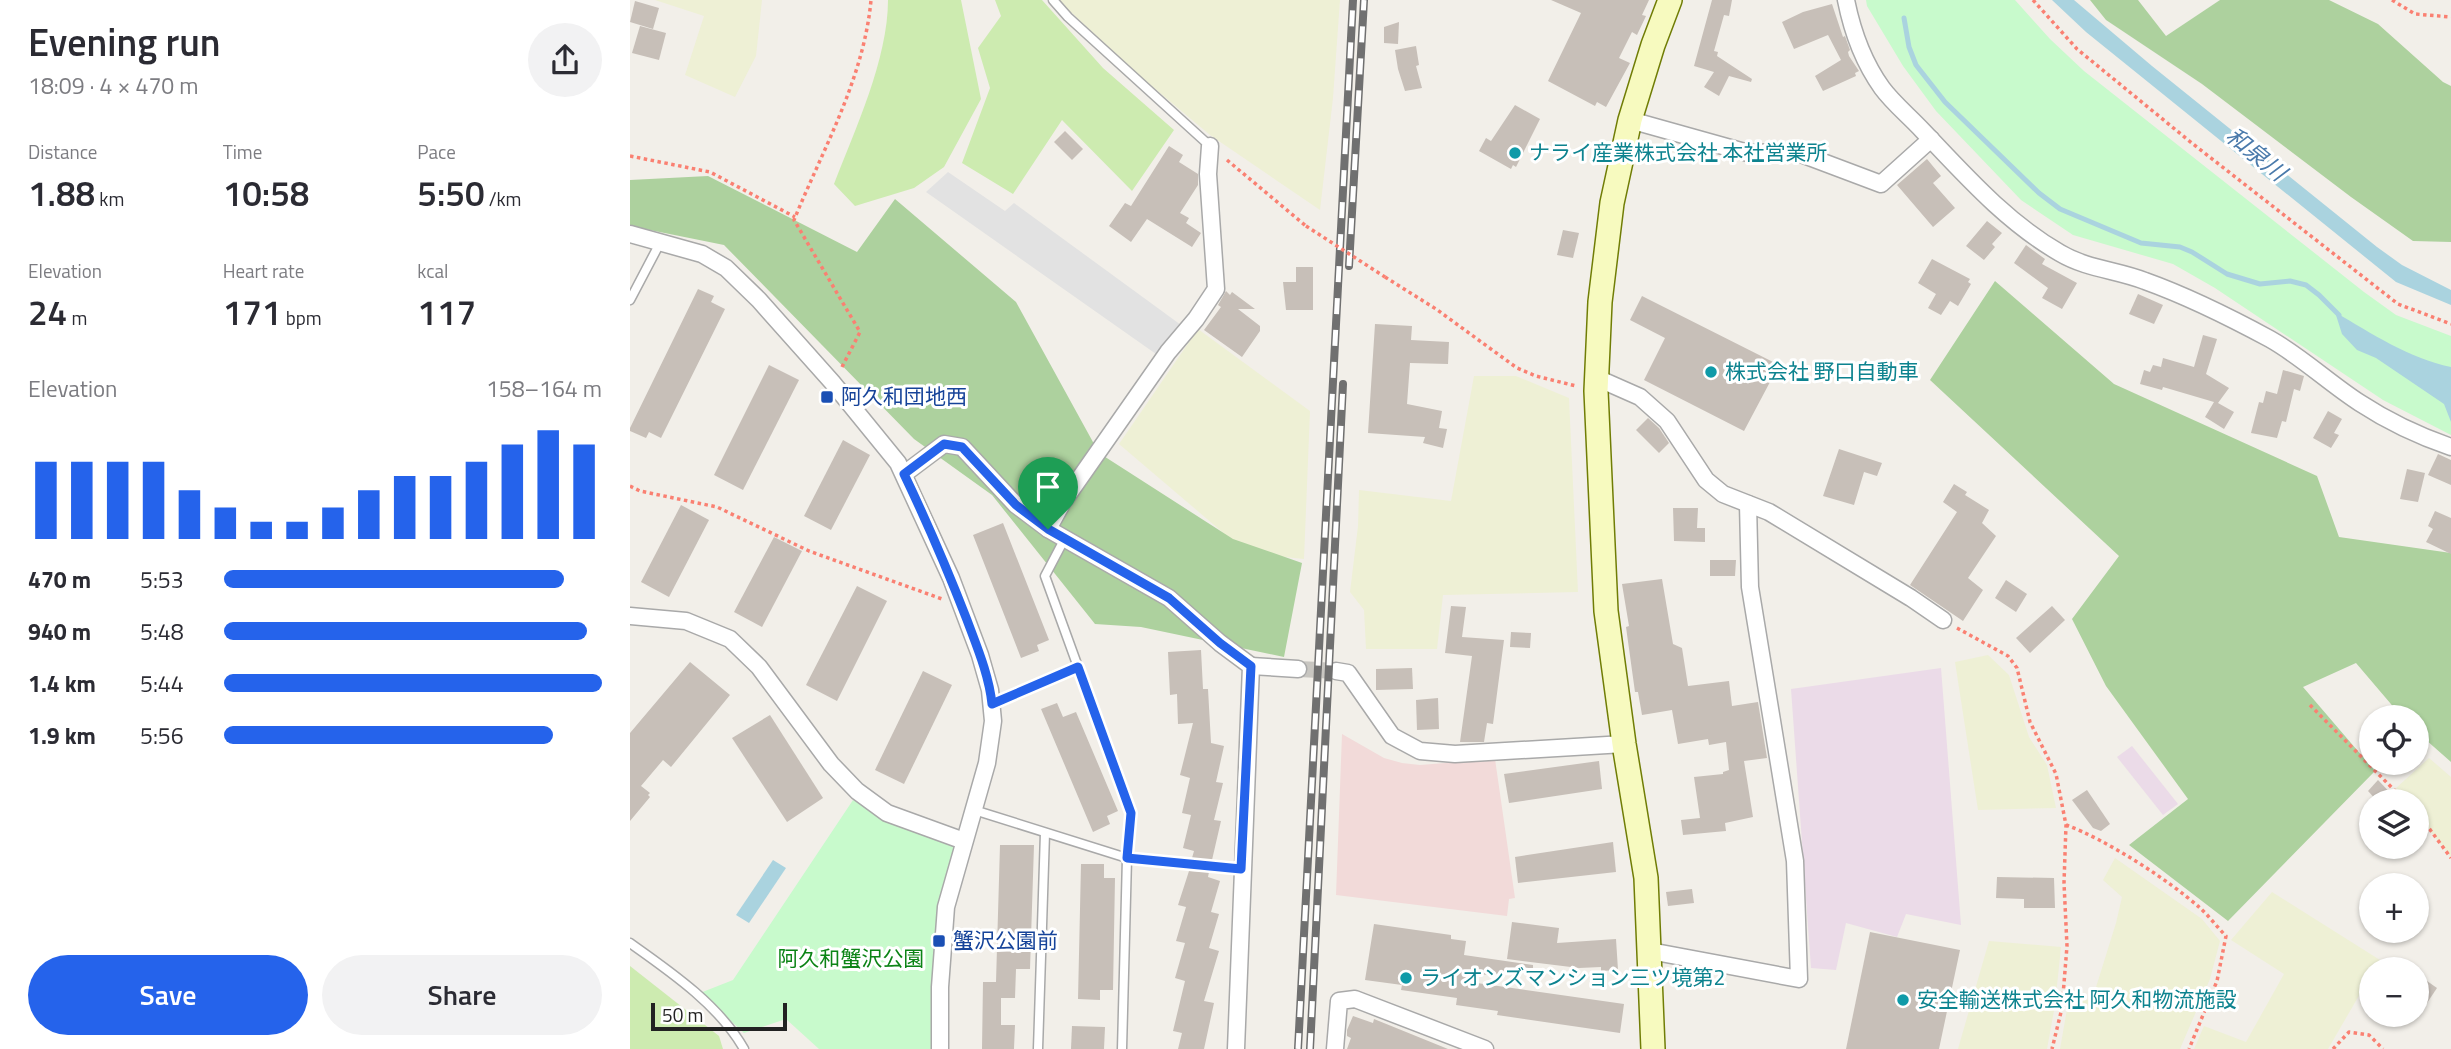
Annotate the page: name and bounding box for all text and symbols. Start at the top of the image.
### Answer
text: Evening run [28,13,221,71]
button: share [528,23,602,97]
text: 18:09 · 4 × 470 m [28,68,198,103]
water label: 和泉川 [2218,118,2296,191]
place label: ナライ産業株式会社 本社営業所 [1529,136,1828,168]
text: Distance [28,137,97,166]
text: Time [223,137,262,166]
text: Pace [417,137,456,166]
marker: ナライ産業株式会社 本社営業所 [1507,145,1523,161]
text: 1.88 [28,166,95,220]
text: 10:58 [223,166,309,220]
text: 5:50 [417,166,485,220]
text: km [95,184,124,213]
text: /km [485,184,522,213]
text: Elevation [28,256,102,285]
text: Heart rate [223,256,304,285]
text: kcal [417,256,448,285]
text: 24 [28,285,67,339]
text: 171 [223,285,281,339]
text: 117 [417,285,476,339]
text: m [67,303,87,332]
text: bpm [281,303,322,332]
place label: 株式会社 野口自動車 [1725,355,1919,387]
marker: 株式会社 野口自動車 [1703,364,1719,380]
text: Elevation [28,371,117,406]
text: 158–164 m [486,371,602,406]
place label: 阿久和団地西 [841,380,967,412]
marker: 阿久和団地西 [819,389,835,405]
pin [1018,457,1078,529]
icon: arrive [1029,468,1067,506]
text: 470 m [28,562,91,597]
text: 5:53 [140,562,184,597]
text: 940 m [28,614,91,649]
text: 5:48 [140,614,184,649]
text: 1.4 km [28,666,96,701]
text: 5:44 [140,666,184,701]
map controls [2359,705,2429,1027]
button: locate [2359,705,2429,775]
text: 1.9 km [28,718,96,753]
text: 5:56 [140,718,184,753]
button: layers [2359,789,2429,859]
button: + [2359,873,2429,943]
place label: 蟹沢公園前 [953,924,1058,956]
marker: 蟹沢公園前 [931,933,947,949]
park label: 阿久和蟹沢公園 [778,942,925,974]
button: Save [28,955,308,1035]
button: Share [322,955,602,1035]
button: − [2359,957,2429,1027]
place label: ライオンズマンション三ツ境第2 [1420,961,1725,993]
marker: ライオンズマンション三ツ境第2 [1398,970,1414,986]
place label: 安全輸送株式会社 阿久和物流施設 [1917,983,2237,1015]
marker: 安全輸送株式会社 阿久和物流施設 [1895,992,1911,1008]
scale bar [651,1000,788,1032]
text: 50 m [662,1000,703,1029]

